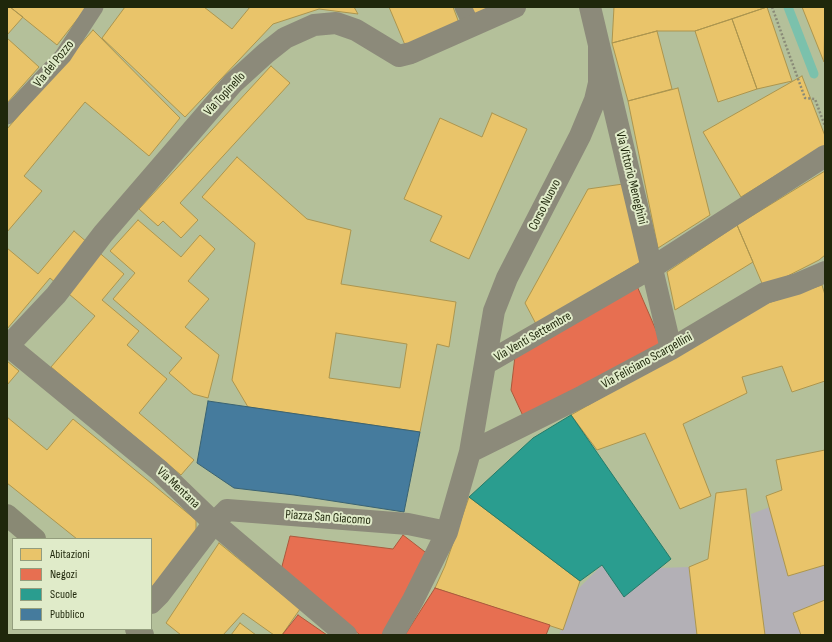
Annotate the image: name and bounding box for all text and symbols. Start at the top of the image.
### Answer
street label: Via del Pozzo [30,37,78,91]
street label: Via Topinello [201,69,249,119]
street label: Via Vittorio Meneghini [612,130,650,226]
street label: Corso Nuovo [526,177,564,233]
street label: Via Venti Settembre [492,309,574,365]
street label: Via Feliciano Scarpellini [599,330,695,392]
street label: Via Mentana [153,464,203,512]
street label: Piazza San Giacomo [285,507,371,529]
legend [12,538,152,630]
text: Abitazioni [50,547,90,562]
text: Negozi [50,567,77,582]
text: Scuole [50,587,77,602]
text: Pubblico [50,607,85,622]

